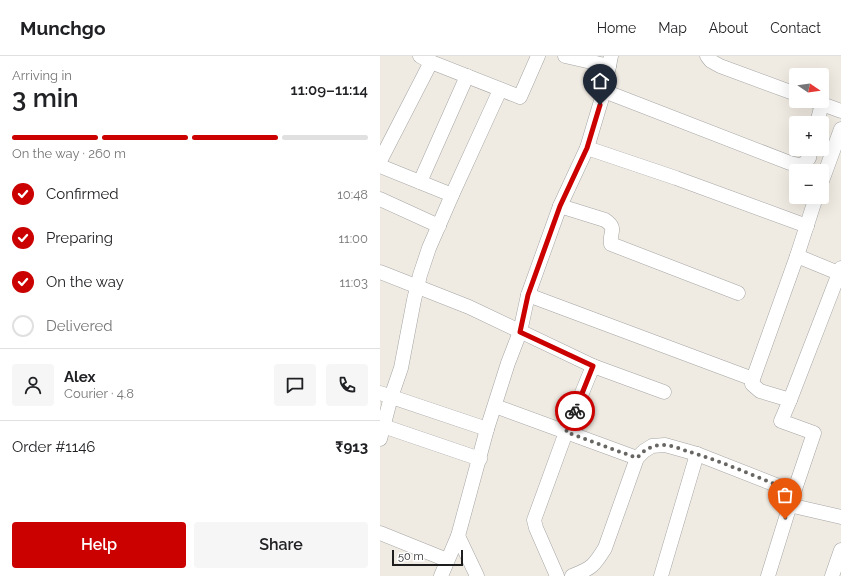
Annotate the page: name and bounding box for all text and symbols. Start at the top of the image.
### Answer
text: Munchgo [20,17,105,39]
text: Home [597,20,636,36]
text: Map [658,20,687,36]
text: About [709,20,748,36]
text: Contact [770,20,821,36]
pin [583,64,617,105]
text: Arriving in [12,68,72,83]
north arrow [789,68,829,108]
map controls [789,68,829,204]
icon: home [589,70,611,92]
text: 11:09–11:14 [291,81,368,99]
text: 3 min [12,83,79,113]
button: + [789,116,829,156]
text: On the way · 260 m [12,146,126,161]
button: − [789,164,829,204]
icon: check [12,183,34,205]
text: Confirmed [46,185,119,203]
text: 10:48 [337,187,368,202]
icon: check [12,227,34,249]
text: Preparing [46,229,113,247]
text: 11:00 [339,231,368,246]
icon: check [12,271,34,293]
text: On the way [46,273,124,291]
text: 11:03 [340,275,368,290]
text: Delivered [46,317,113,335]
button: person [12,364,54,406]
button: chat [274,364,316,406]
button: phone [326,364,368,406]
text: Alex [64,368,95,386]
text: Courier · 4.8 [64,386,134,401]
courier [555,391,595,431]
icon: bike [564,400,586,422]
text: Order #1146 [12,438,95,456]
text: ₹913 [335,438,368,456]
pin [768,478,802,519]
icon: bag [774,484,796,506]
button: Help [12,522,186,568]
button: Share [194,522,368,568]
scale bar [392,548,463,567]
text: 50 m [398,550,424,563]

